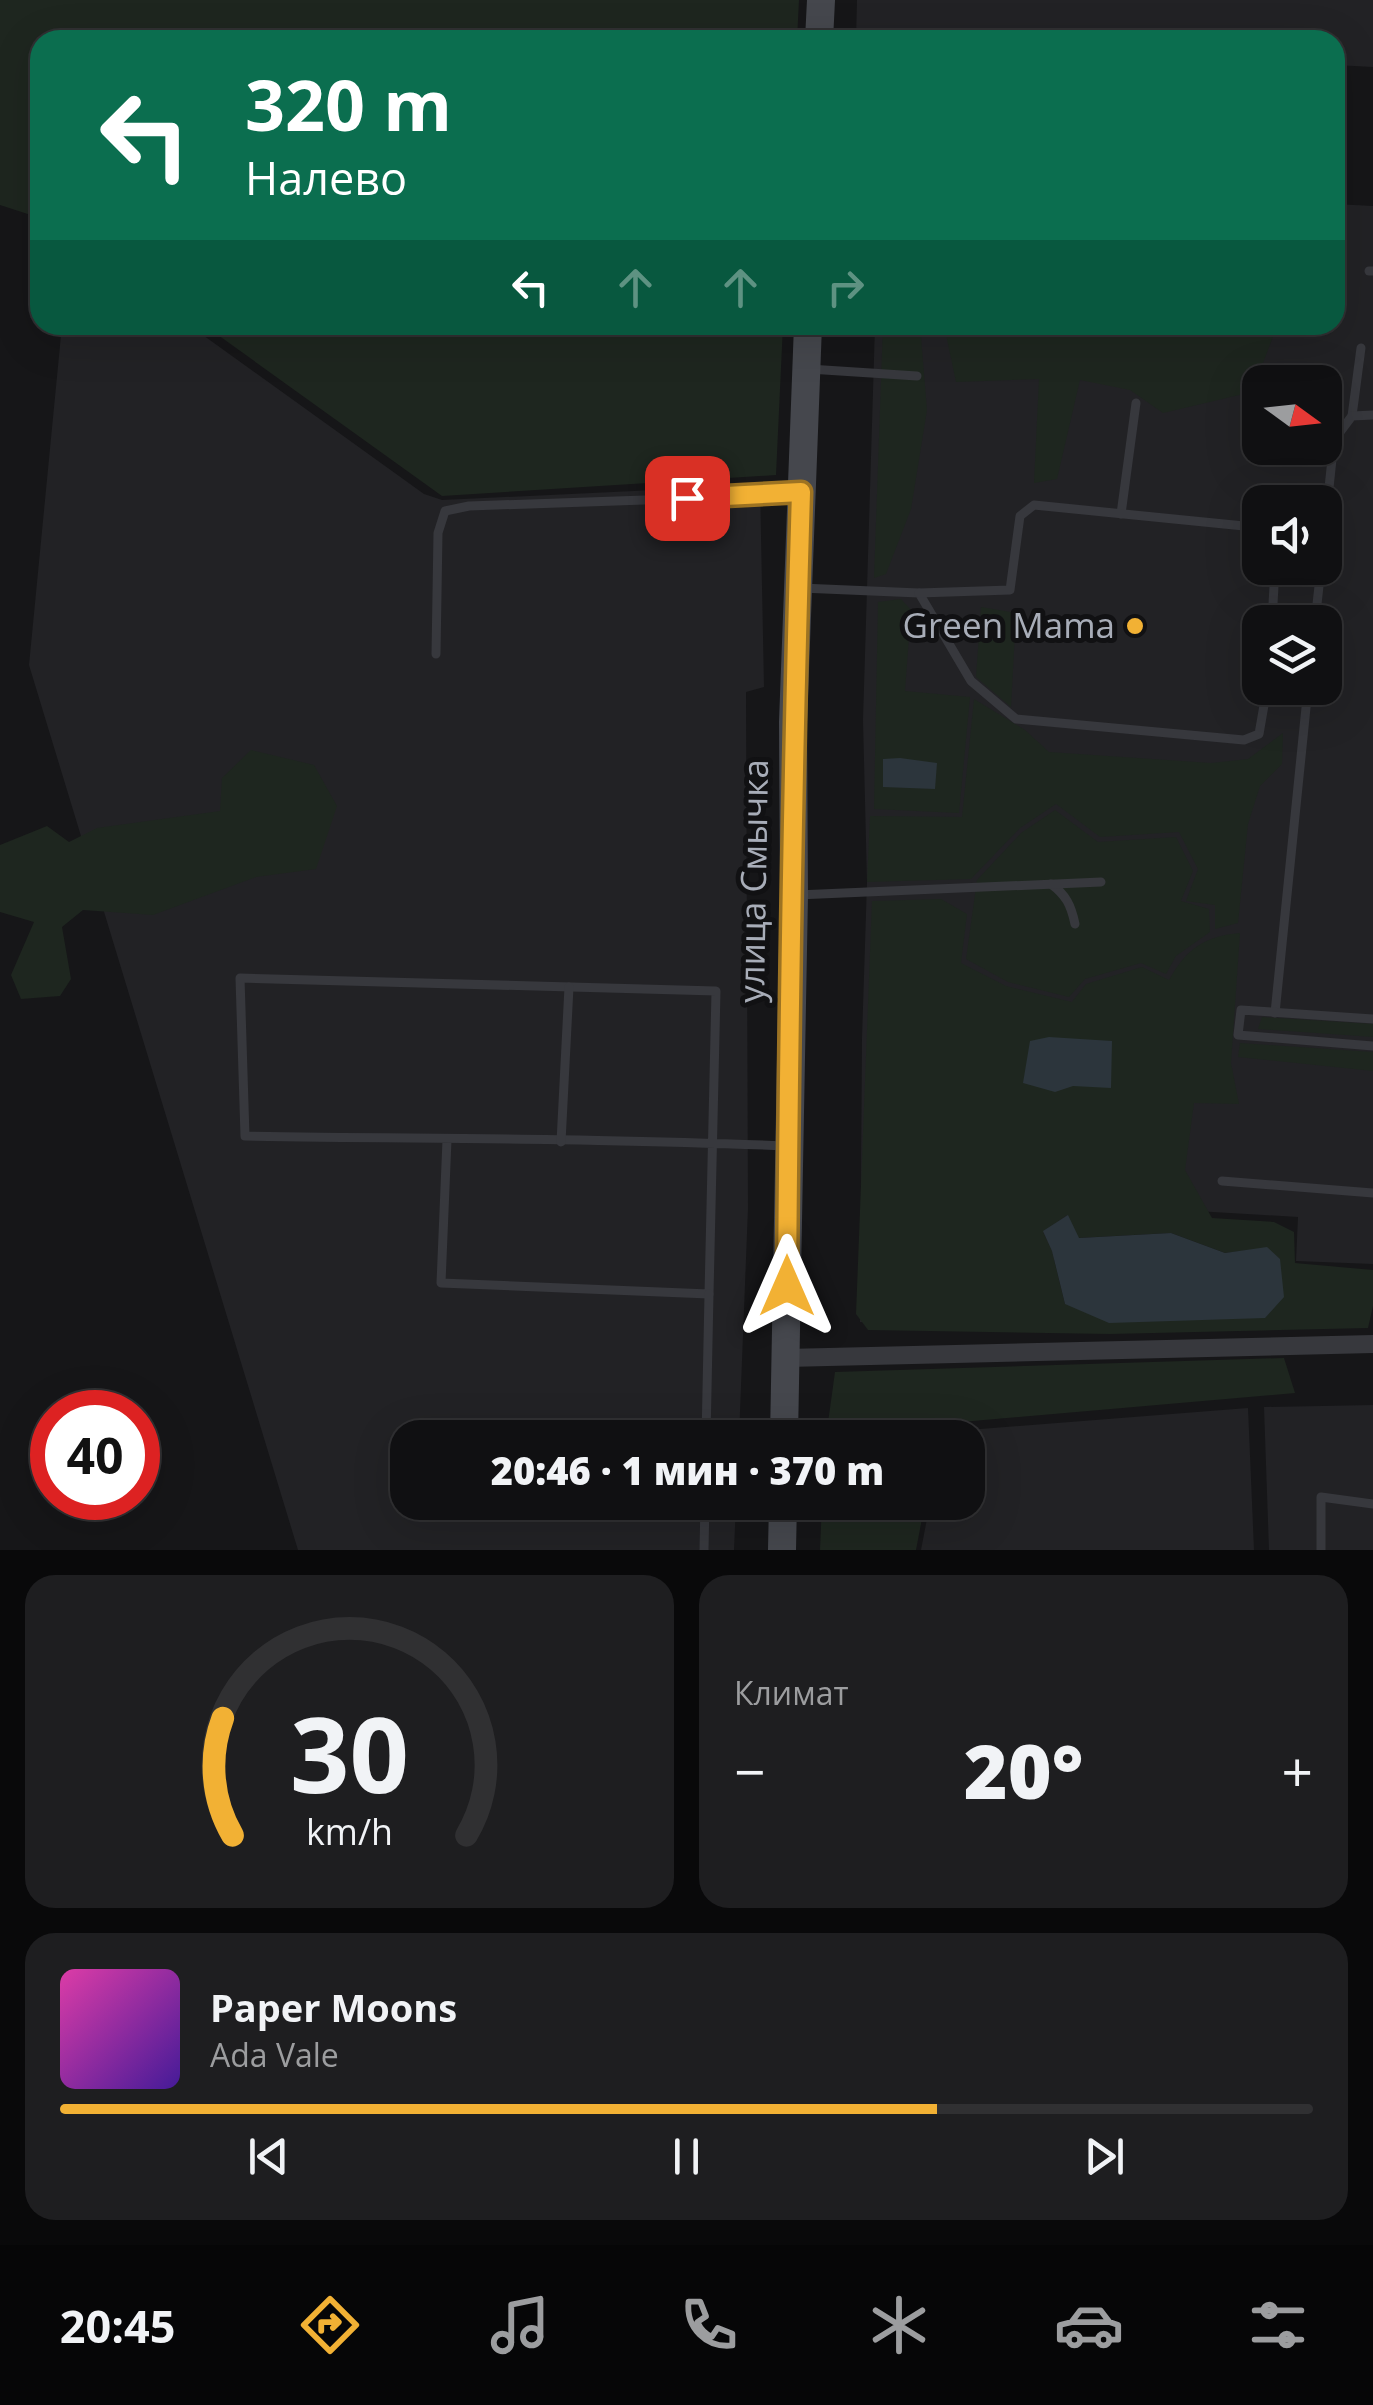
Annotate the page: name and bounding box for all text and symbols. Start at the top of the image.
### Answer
text: 320 m [245,56,452,152]
icon: left [80,70,210,200]
text: Налево [245,147,407,208]
icon: left [503,260,558,315]
icon: ahead [608,260,663,315]
icon: ahead [713,260,768,315]
icon: right [818,260,873,315]
north arrow [1242,365,1342,465]
map controls [1242,365,1342,705]
pin [645,456,730,541]
icon: arrive [660,471,715,526]
button: sound [1242,485,1342,585]
place label: Green Mama [903,601,1115,648]
button: layers [1242,605,1342,705]
marker: Green Mama [1124,615,1146,637]
street label: улица Смычка [727,759,778,1003]
position arrow [735,1234,839,1338]
speed limit sign: 40 [30,1390,160,1520]
text: 20:46 · 1 мин · 370 m [491,1444,884,1496]
text: Климат [734,1671,848,1714]
text: 30 [290,1682,409,1823]
text: 20° [964,1719,1083,1821]
text: − [734,1733,765,1808]
text: + [1282,1733,1313,1808]
text: km/h [306,1807,393,1855]
text: Paper Moons [210,1981,457,2033]
text: Ada Vale [210,2033,339,2076]
icon: previous [241,2129,296,2184]
icon: pause [659,2129,714,2184]
icon: next [1077,2129,1132,2184]
icon: directions [295,2290,365,2360]
icon: music [485,2290,555,2360]
icon: phone [674,2290,744,2360]
icon: climate [864,2290,934,2360]
icon: car [1054,2290,1124,2360]
icon: filters [1243,2290,1313,2360]
text: 20:45 [60,2295,176,2356]

